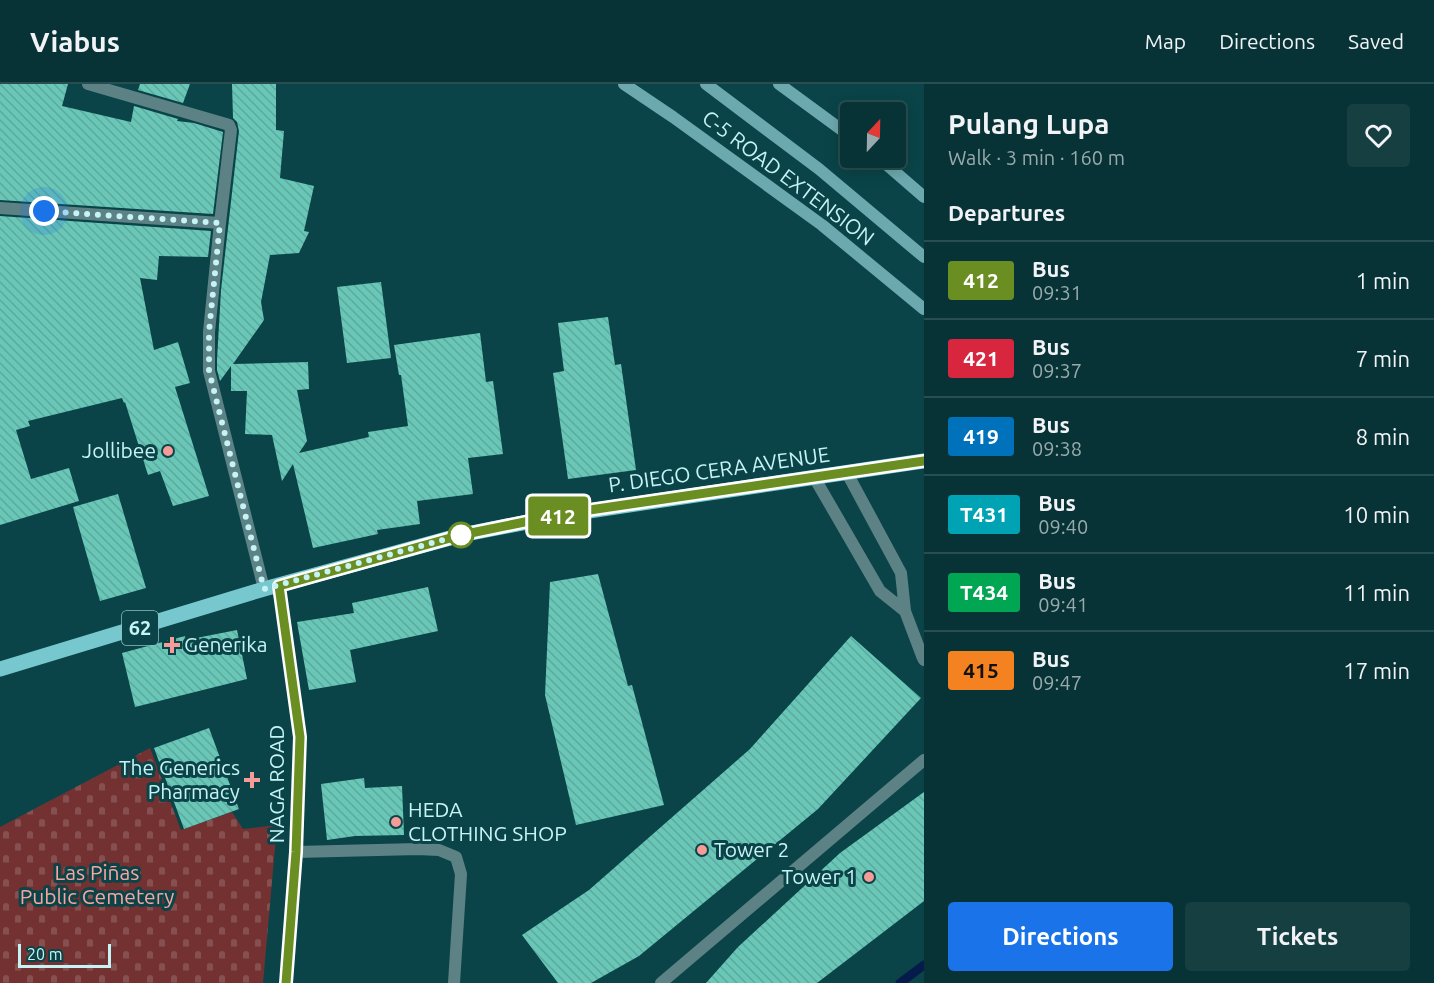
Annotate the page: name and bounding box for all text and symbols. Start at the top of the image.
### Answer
text: Viabus [30,26,120,57]
text: Map [1145,29,1186,53]
text: Directions [1219,29,1315,53]
text: Saved [1348,29,1404,53]
north arrow [840,102,906,168]
map controls [840,102,906,168]
button: heart [1347,104,1410,167]
street label: C-5 ROAD EXTENSION [698,105,879,250]
text: Pulang Lupa [948,108,1109,139]
text: Walk · 3 min · 160 m [948,146,1125,169]
your location [29,196,59,226]
text: Departures [948,200,1065,225]
text: Bus [1032,256,1070,281]
text: 412 [963,268,999,292]
text: 1 min [1356,268,1410,293]
text: 09:31 [1032,281,1082,304]
text: Bus [1032,334,1070,359]
text: 421 [963,346,999,370]
text: 7 min [1356,346,1410,371]
text: 09:37 [1032,359,1082,382]
text: Bus [1032,412,1070,437]
text: 419 [963,424,999,448]
text: 8 min [1356,424,1410,449]
text: 09:38 [1032,437,1082,460]
place label: Jollibee [82,438,156,462]
street label: P. DIEGO CERA AVENUE [607,442,831,496]
marker: Jollibee [161,444,175,458]
text: Bus [1038,490,1076,515]
line badge: 412 [524,496,592,536]
text: T431 [960,502,1008,526]
text: 10 min [1343,502,1410,527]
text: 412 [540,504,576,528]
text: 09:40 [1038,515,1088,538]
unlabelled marker [448,522,474,548]
text: Bus [1038,568,1076,593]
text: T434 [960,580,1008,604]
text: 11 min [1343,580,1410,605]
text: 09:41 [1038,593,1088,616]
road number: 62 [122,611,158,645]
place label: Generika [184,632,268,656]
marker: Generika [165,638,179,652]
text: Bus [1032,646,1070,671]
text: 415 [963,658,999,682]
text: 17 min [1343,658,1410,683]
text: 09:47 [1032,671,1082,694]
street label: NAGA ROAD [264,725,288,843]
place label: The Generics Pharmacy [119,755,240,803]
marker: The Generics Pharmacy [245,773,259,787]
place label: HEDA CLOTHING SHOP [408,797,567,845]
marker: HEDA CLOTHING SHOP [389,815,403,829]
place label: Tower 2 [714,837,789,861]
marker: Tower 2 [695,843,709,857]
park label: Las Piñas Public Cemetery [20,860,174,908]
place label: Tower 1 [782,864,857,888]
marker: Tower 1 [862,870,876,884]
button: Directions [948,902,1173,971]
button: Tickets [1185,902,1410,971]
scale bar [18,941,111,968]
text: 20 m [27,945,63,963]

